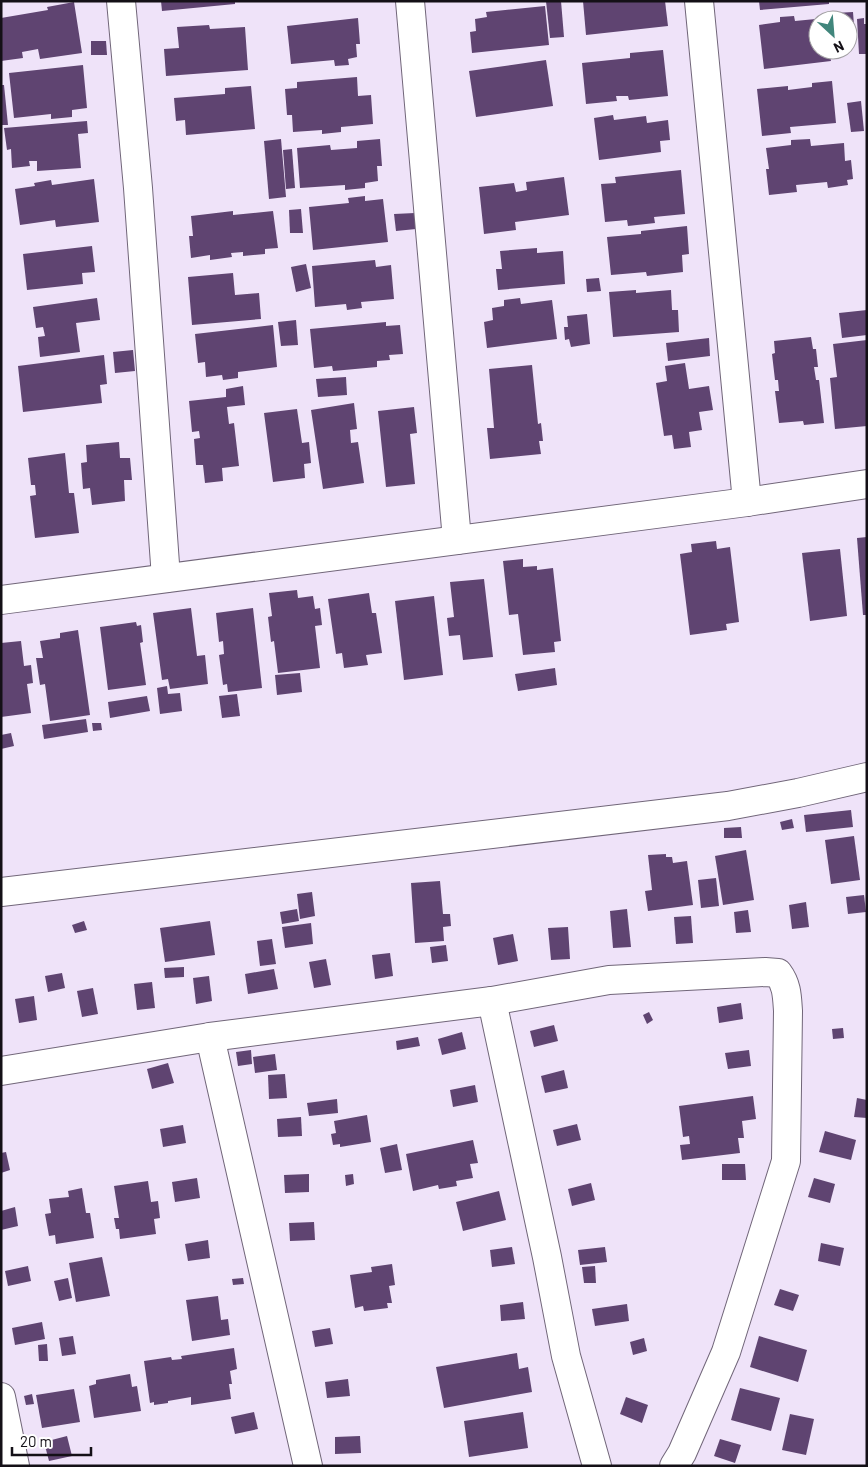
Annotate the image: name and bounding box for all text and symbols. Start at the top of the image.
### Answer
north arrow [808,10,858,60]
text: N [831,37,847,57]
scale bar [12,1424,91,1456]
text: 20 m [20,1432,52,1450]

